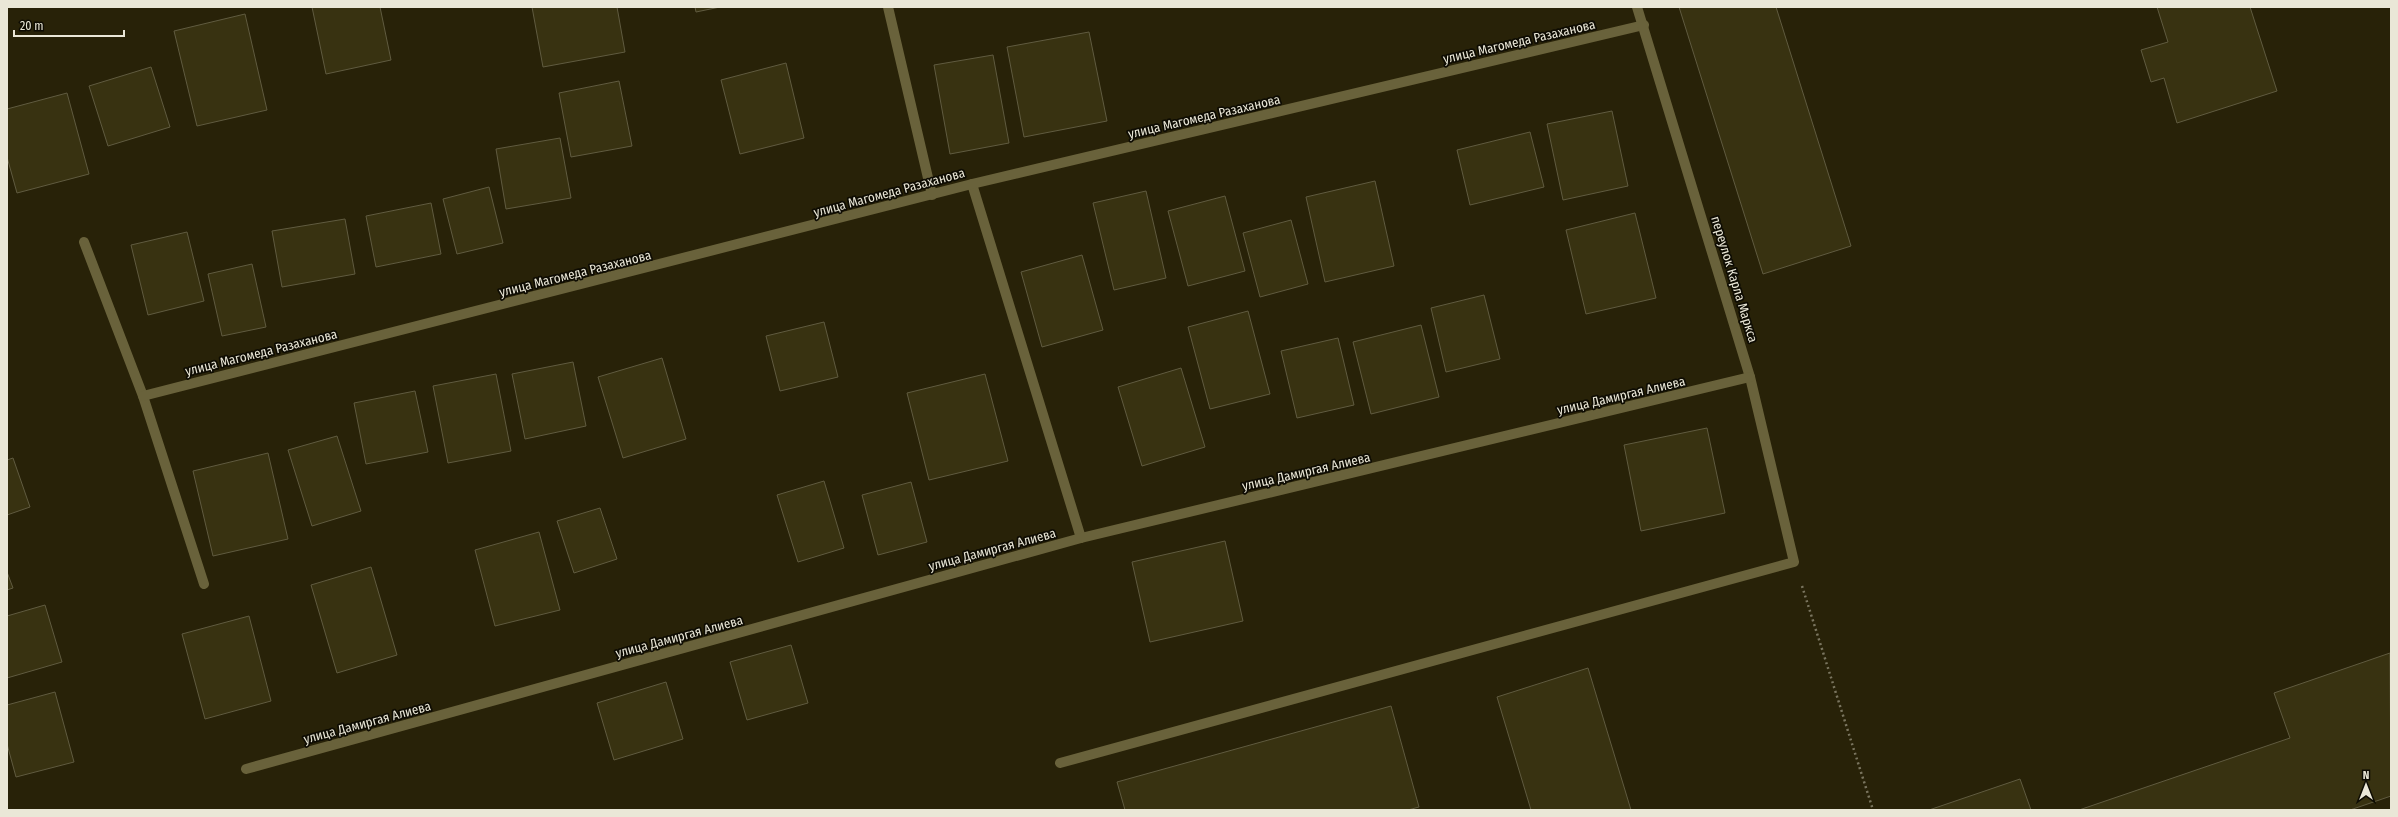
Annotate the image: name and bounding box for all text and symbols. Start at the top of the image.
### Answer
scale bar [14,12,124,38]
street label: улица Магомеда Разаханова [1441,17,1597,66]
text: 20 m [20,19,44,33]
street label: улица Магомеда Разаханова [1126,92,1282,141]
street label: улица Магомеда Разаханова [812,165,966,220]
street label: переулок Карла Маркса [1708,214,1761,344]
street label: улица Магомеда Разаханова [498,247,653,300]
street label: улица Магомеда Разаханова [184,326,339,379]
street label: улица Дамиргая Алиева [1556,373,1687,418]
street label: улица Дамиргая Алиева [1241,449,1372,494]
street label: улица Дамиргая Алиева [927,525,1057,574]
street label: улица Дамиргая Алиева [614,612,744,661]
street label: улица Дамиргая Алиева [302,698,432,747]
north arrow [2346,765,2386,805]
text: N [2363,769,2369,782]

